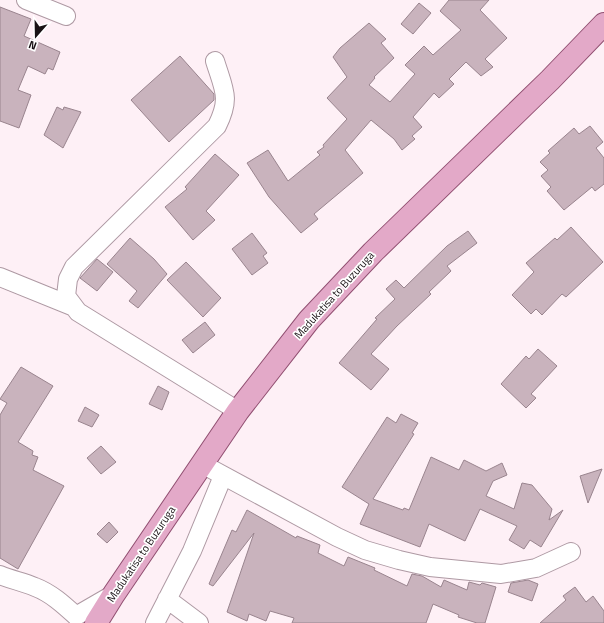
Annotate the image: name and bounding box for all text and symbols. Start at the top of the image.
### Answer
north arrow [16,16,56,56]
text: N [26,37,39,54]
street label: Madukatisa to Buzuruga [290,247,378,342]
street label: Madukatisa to Buzuruga [103,502,179,605]

